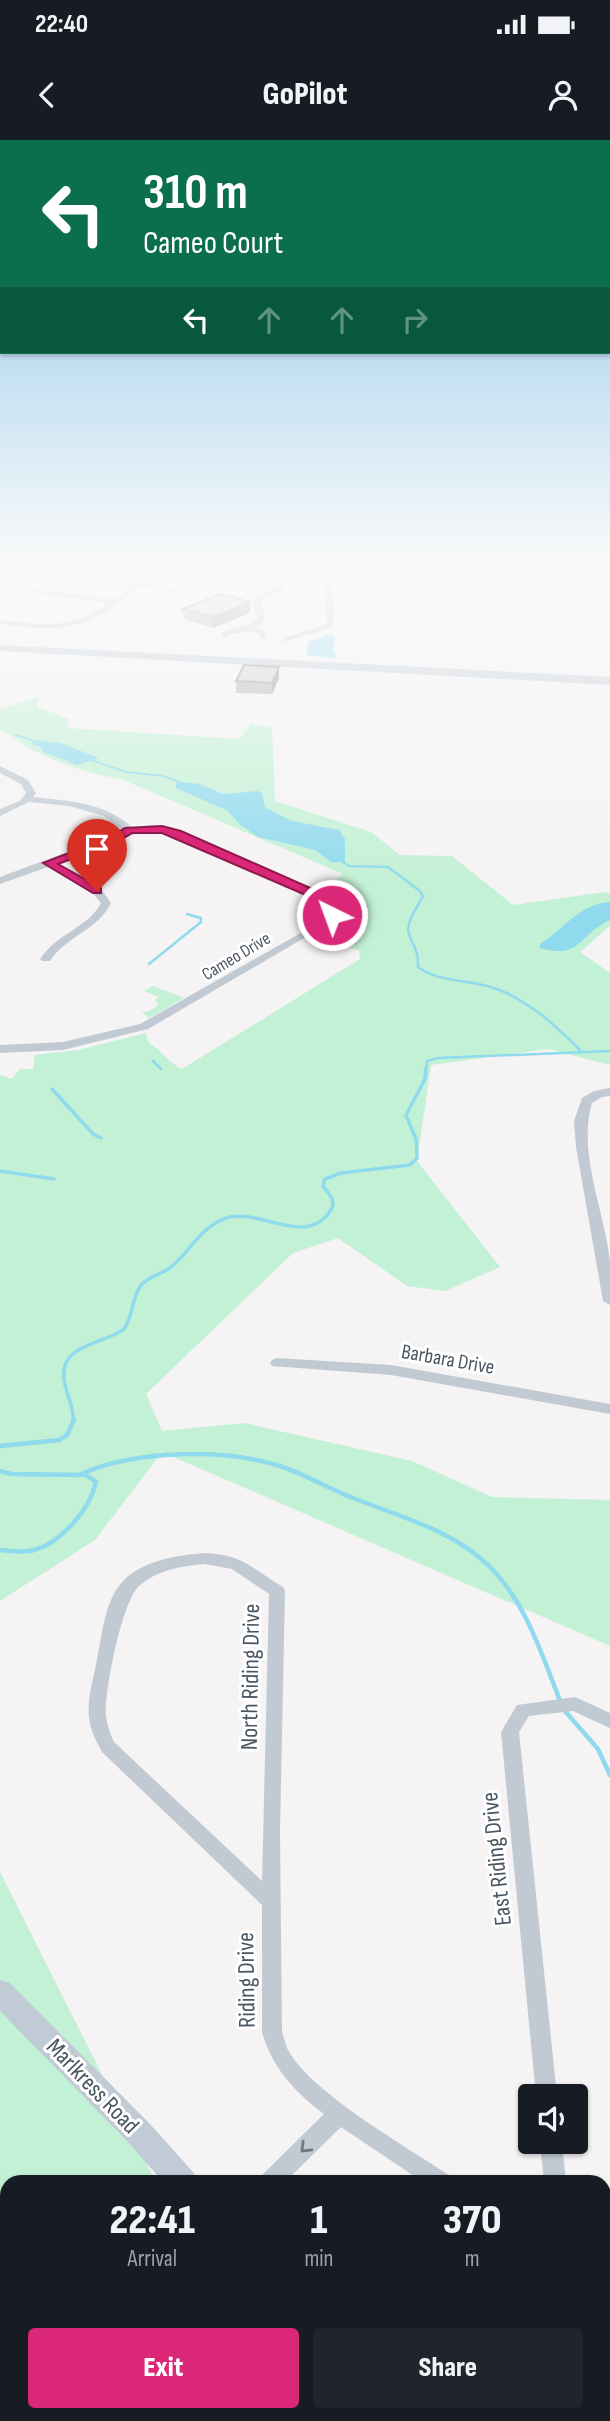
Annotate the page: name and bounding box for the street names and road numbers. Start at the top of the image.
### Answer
street label: Cameo Drive [198,928,274,985]
street label: Barbara Drive [399,1339,496,1380]
street label: North Riding Drive [235,1604,266,1750]
street label: East Riding Drive [475,1791,518,1927]
street label: Riding Drive [231,1932,262,2028]
street label: Marlkress Road [40,2033,145,2140]

